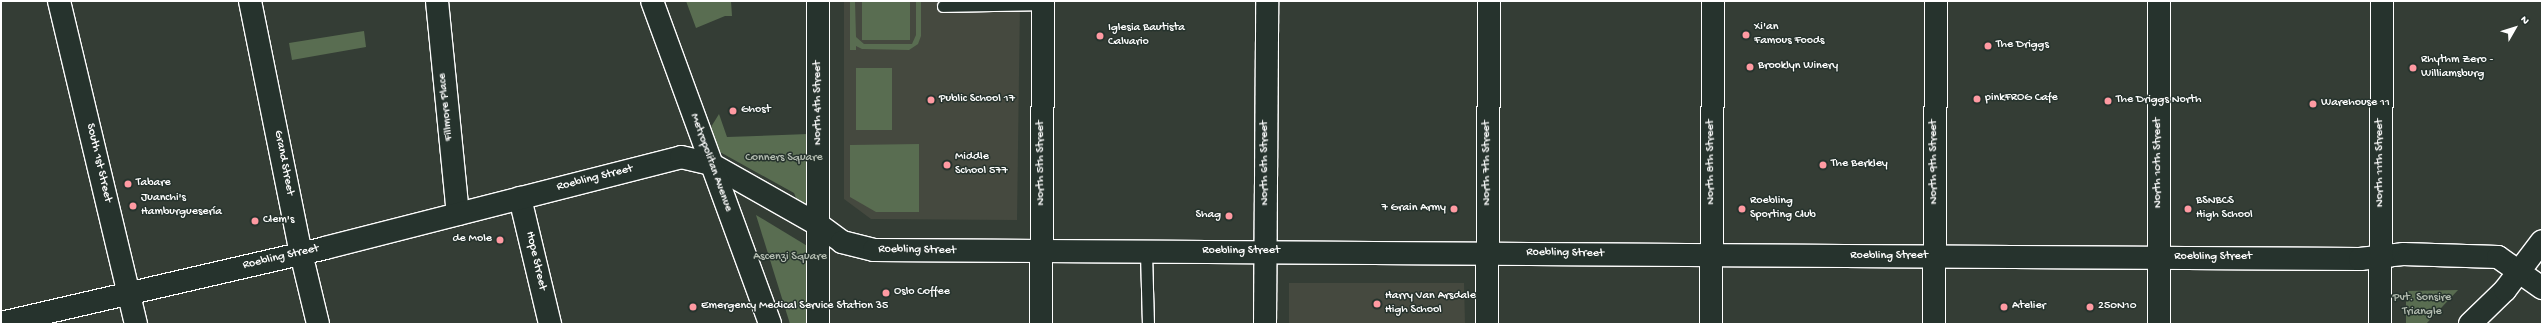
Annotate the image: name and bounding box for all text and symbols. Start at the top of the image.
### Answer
north arrow [2495,8,2535,48]
text: N [2517,14,2531,27]
place label: Xi'an Famous Foods [1754,21,1824,49]
place label: Iglesia Bautista Calvario [1108,22,1185,50]
marker: Xi'an Famous Foods [1741,30,1751,40]
marker: Iglesia Bautista Calvario [1095,31,1105,41]
place label: The Driggs [1996,39,2049,53]
marker: The Driggs [1983,41,1993,51]
place label: Rhythm Zero - Williamsburg [2421,54,2493,82]
place label: Brooklyn Winery [1758,60,1838,74]
street label: North 4th Street [812,61,826,145]
marker: Brooklyn Winery [1745,62,1755,72]
marker: Rhythm Zero - Williamsburg [2408,63,2418,73]
street label: Fillmore Place [436,72,458,142]
place label: pinkFROG Cafe [1985,92,2058,106]
place label: Public School 17 [939,93,1015,107]
marker: pinkFROG Cafe [1972,94,1982,104]
place label: The Driggs North [2116,94,2201,108]
marker: Public School 17 [926,95,936,105]
marker: The Driggs North [2103,96,2113,106]
place label: Warehouse 11 [2321,97,2390,111]
marker: Warehouse 11 [2308,99,2318,109]
place label: Ghost [741,104,771,118]
marker: Ghost [728,106,738,116]
street label: Metropolitan Avenue [686,112,734,214]
street label: North 10th Street [2152,118,2166,208]
street label: North 8th Street [1705,119,1719,205]
street label: North 11th Street [2374,119,2388,207]
street label: North 9th Street [1928,120,1942,204]
street label: North 5th Street [1035,121,1049,205]
street label: North 6th Street [1259,121,1273,205]
street label: North 7th Street [1481,121,1495,205]
street label: South 1st Street [82,122,114,204]
street label: Grand Street [270,129,296,197]
place label: Middle School 577 [955,151,1008,179]
park label: Conners Square [745,152,823,166]
place label: The Berkley [1831,158,1888,172]
marker: Middle School 577 [942,160,952,170]
marker: The Berkley [1818,160,1828,170]
street label: Roebling Street [556,163,634,195]
place label: Tabare [136,177,171,191]
marker: Tabare [123,179,133,189]
place label: Juanchi's Hamburguesería [141,192,222,220]
place label: Roebling Sporting Club [1750,195,1816,223]
place label: BSNBCS High School [2196,195,2253,223]
marker: Juanchi's Hamburguesería [128,201,138,211]
place label: 7 Grain Army [1382,202,1446,216]
marker: 7 Grain Army [1449,204,1459,214]
marker: Roebling Sporting Club [1737,204,1747,214]
marker: BSNBCS High School [2183,204,2193,214]
place label: Shag [1196,209,1221,223]
marker: Shag [1224,211,1234,221]
place label: Clem's [263,214,294,228]
marker: Clem's [250,216,260,226]
street label: Hope Street [521,230,549,292]
place label: de Mole [453,233,492,247]
marker: de Mole [495,235,505,245]
street label: Roebling Street [242,242,320,274]
street label: Roebling Street [878,243,956,259]
street label: Roebling Street [1202,245,1280,259]
street label: Roebling Street [1526,246,1604,262]
street label: Roebling Street [1850,250,1928,264]
park label: Ascenzi Square [753,251,827,265]
street label: Roebling Street [2174,251,2252,265]
place label: Oslo Coffee [894,286,950,300]
marker: Oslo Coffee [881,288,891,298]
place label: Harry Van Arsdale High School [1385,290,1476,318]
park label: Pvt. Sonsire Triangle [2393,292,2451,320]
marker: Harry Van Arsdale High School [1372,299,1382,309]
place label: Emergency Medical Service Station 35 [701,300,888,314]
place label: Atelier [2012,300,2046,314]
place label: 250N10 [2098,300,2137,314]
marker: Emergency Medical Service Station 35 [688,302,698,312]
marker: Atelier [1999,302,2009,312]
marker: 250N10 [2085,302,2095,312]

